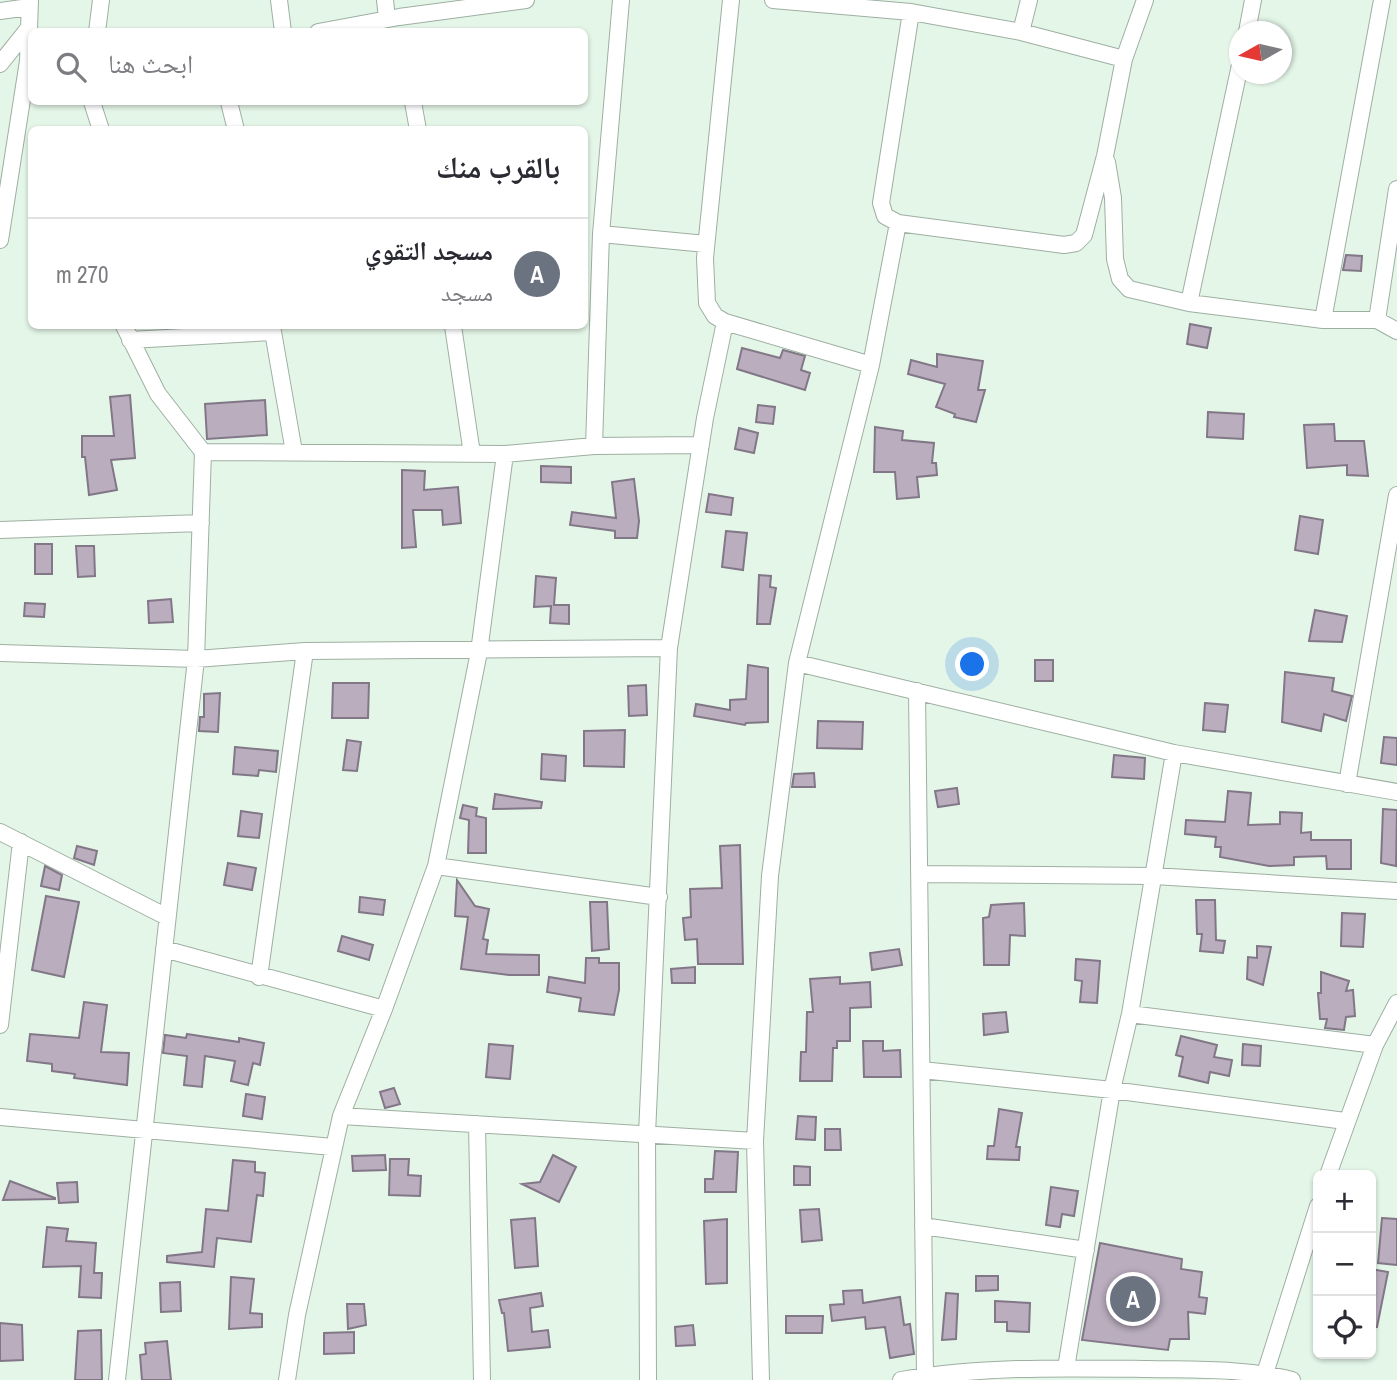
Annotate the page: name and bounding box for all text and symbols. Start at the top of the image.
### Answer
north arrow [1229,21,1292,84]
search box [28,28,588,105]
text: ابحث هنا [108,46,193,81]
icon: search [52,48,90,86]
text: بالقرب منك [436,147,560,187]
text: مسجد التقوي [365,233,493,268]
text: 270 m [56,259,108,290]
text: A [530,259,544,290]
text: مسجد [441,277,493,308]
your location [955,647,989,681]
map controls [1313,1170,1376,1359]
button: + [1313,1170,1376,1233]
button: − [1313,1233,1376,1296]
pin: A [1110,1273,1156,1325]
button: locate [1313,1296,1376,1359]

